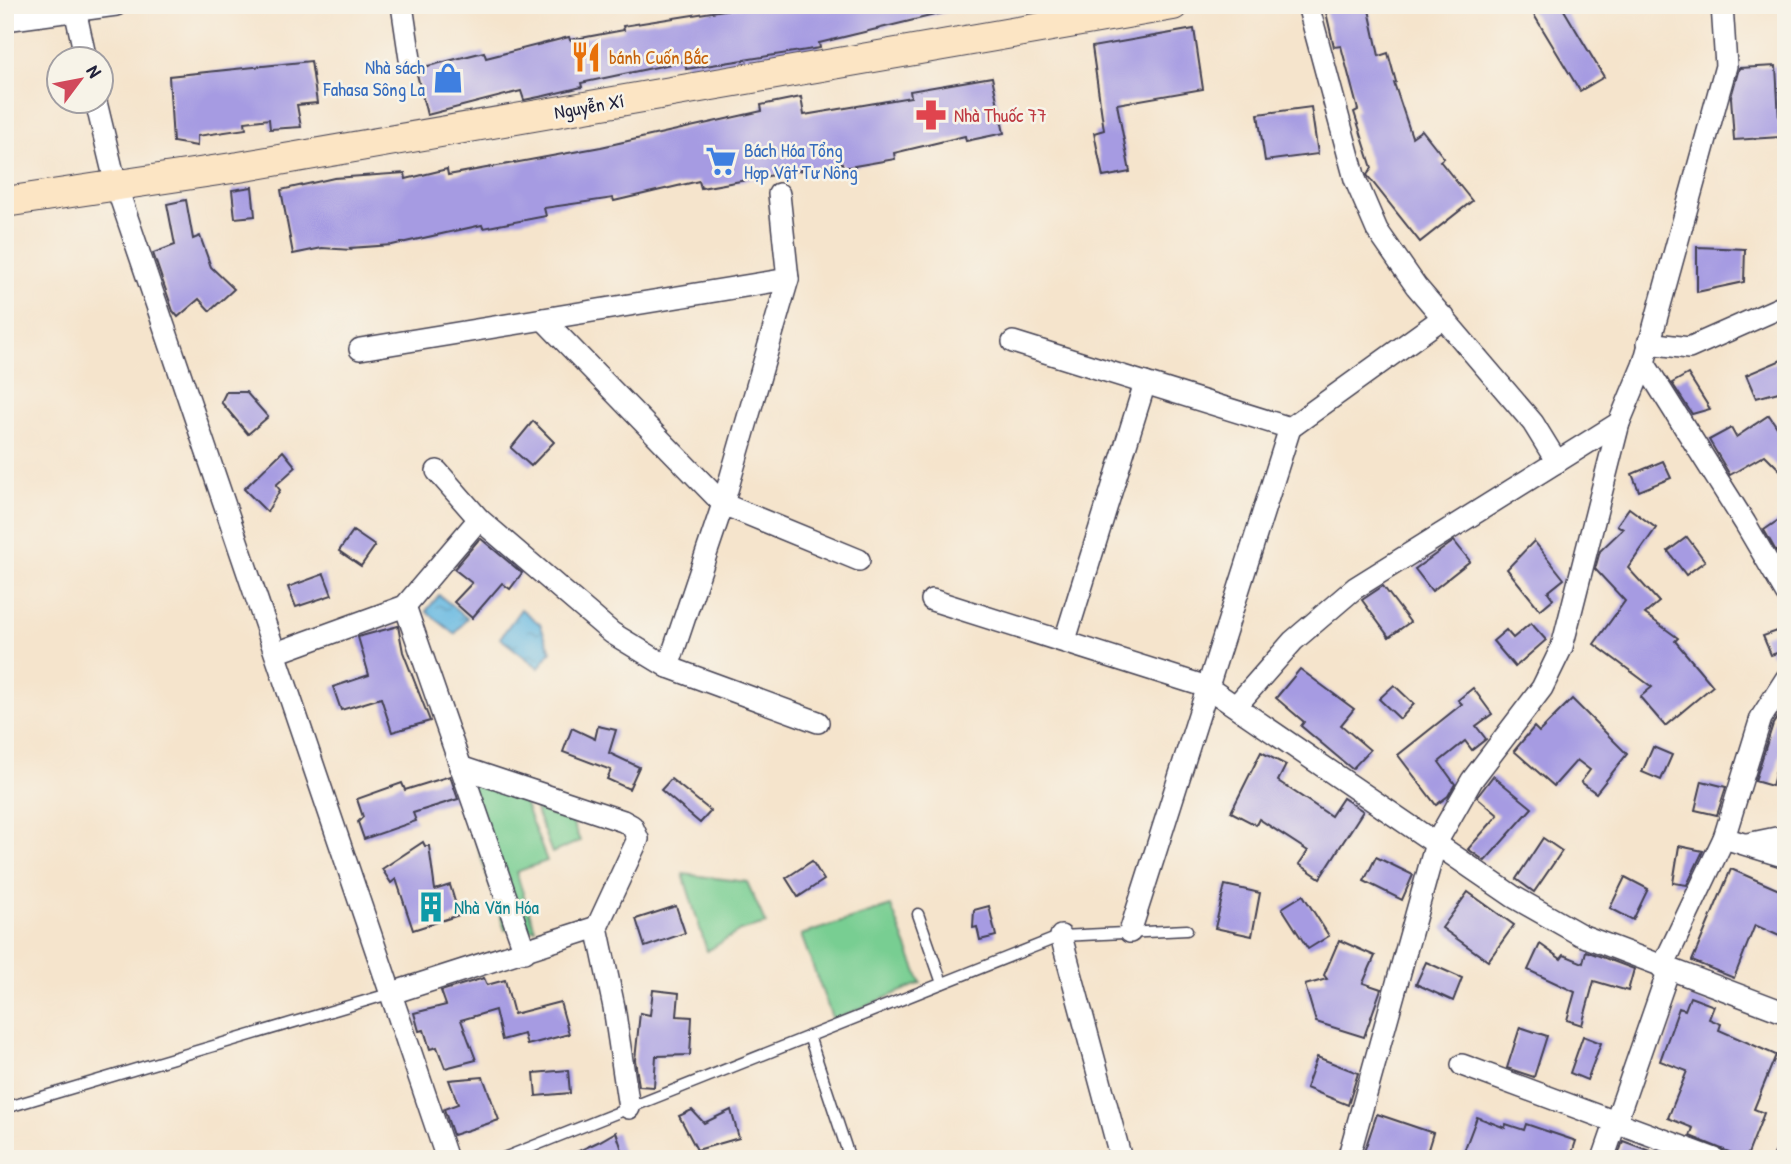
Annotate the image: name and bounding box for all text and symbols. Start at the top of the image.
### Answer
restaurant icon: bánh Cuốn Bắc [569,40,603,74]
place label: bánh Cuốn Bắc [609,44,709,70]
north arrow [46,46,116,116]
place label: Nhà sách Fahasa Sông La [323,54,426,102]
text: N [81,60,108,82]
shop icon: Nhà sách Fahasa Sông La [431,61,465,95]
street label: Nguyễn Xí [552,87,626,125]
pharmacy icon: Nhà Thuốc 77 [914,98,948,132]
place label: Nhà Thuốc 77 [954,102,1047,128]
place label: Bách Hóa Tổng Hợp Vật Tư Nông [744,137,858,185]
supermarket icon: Bách Hóa Tổng Hợp Vật Tư Nông [704,144,738,178]
building icon: Nhà Văn Hóa [414,890,448,924]
place label: Nhà Văn Hóa [454,894,540,920]

